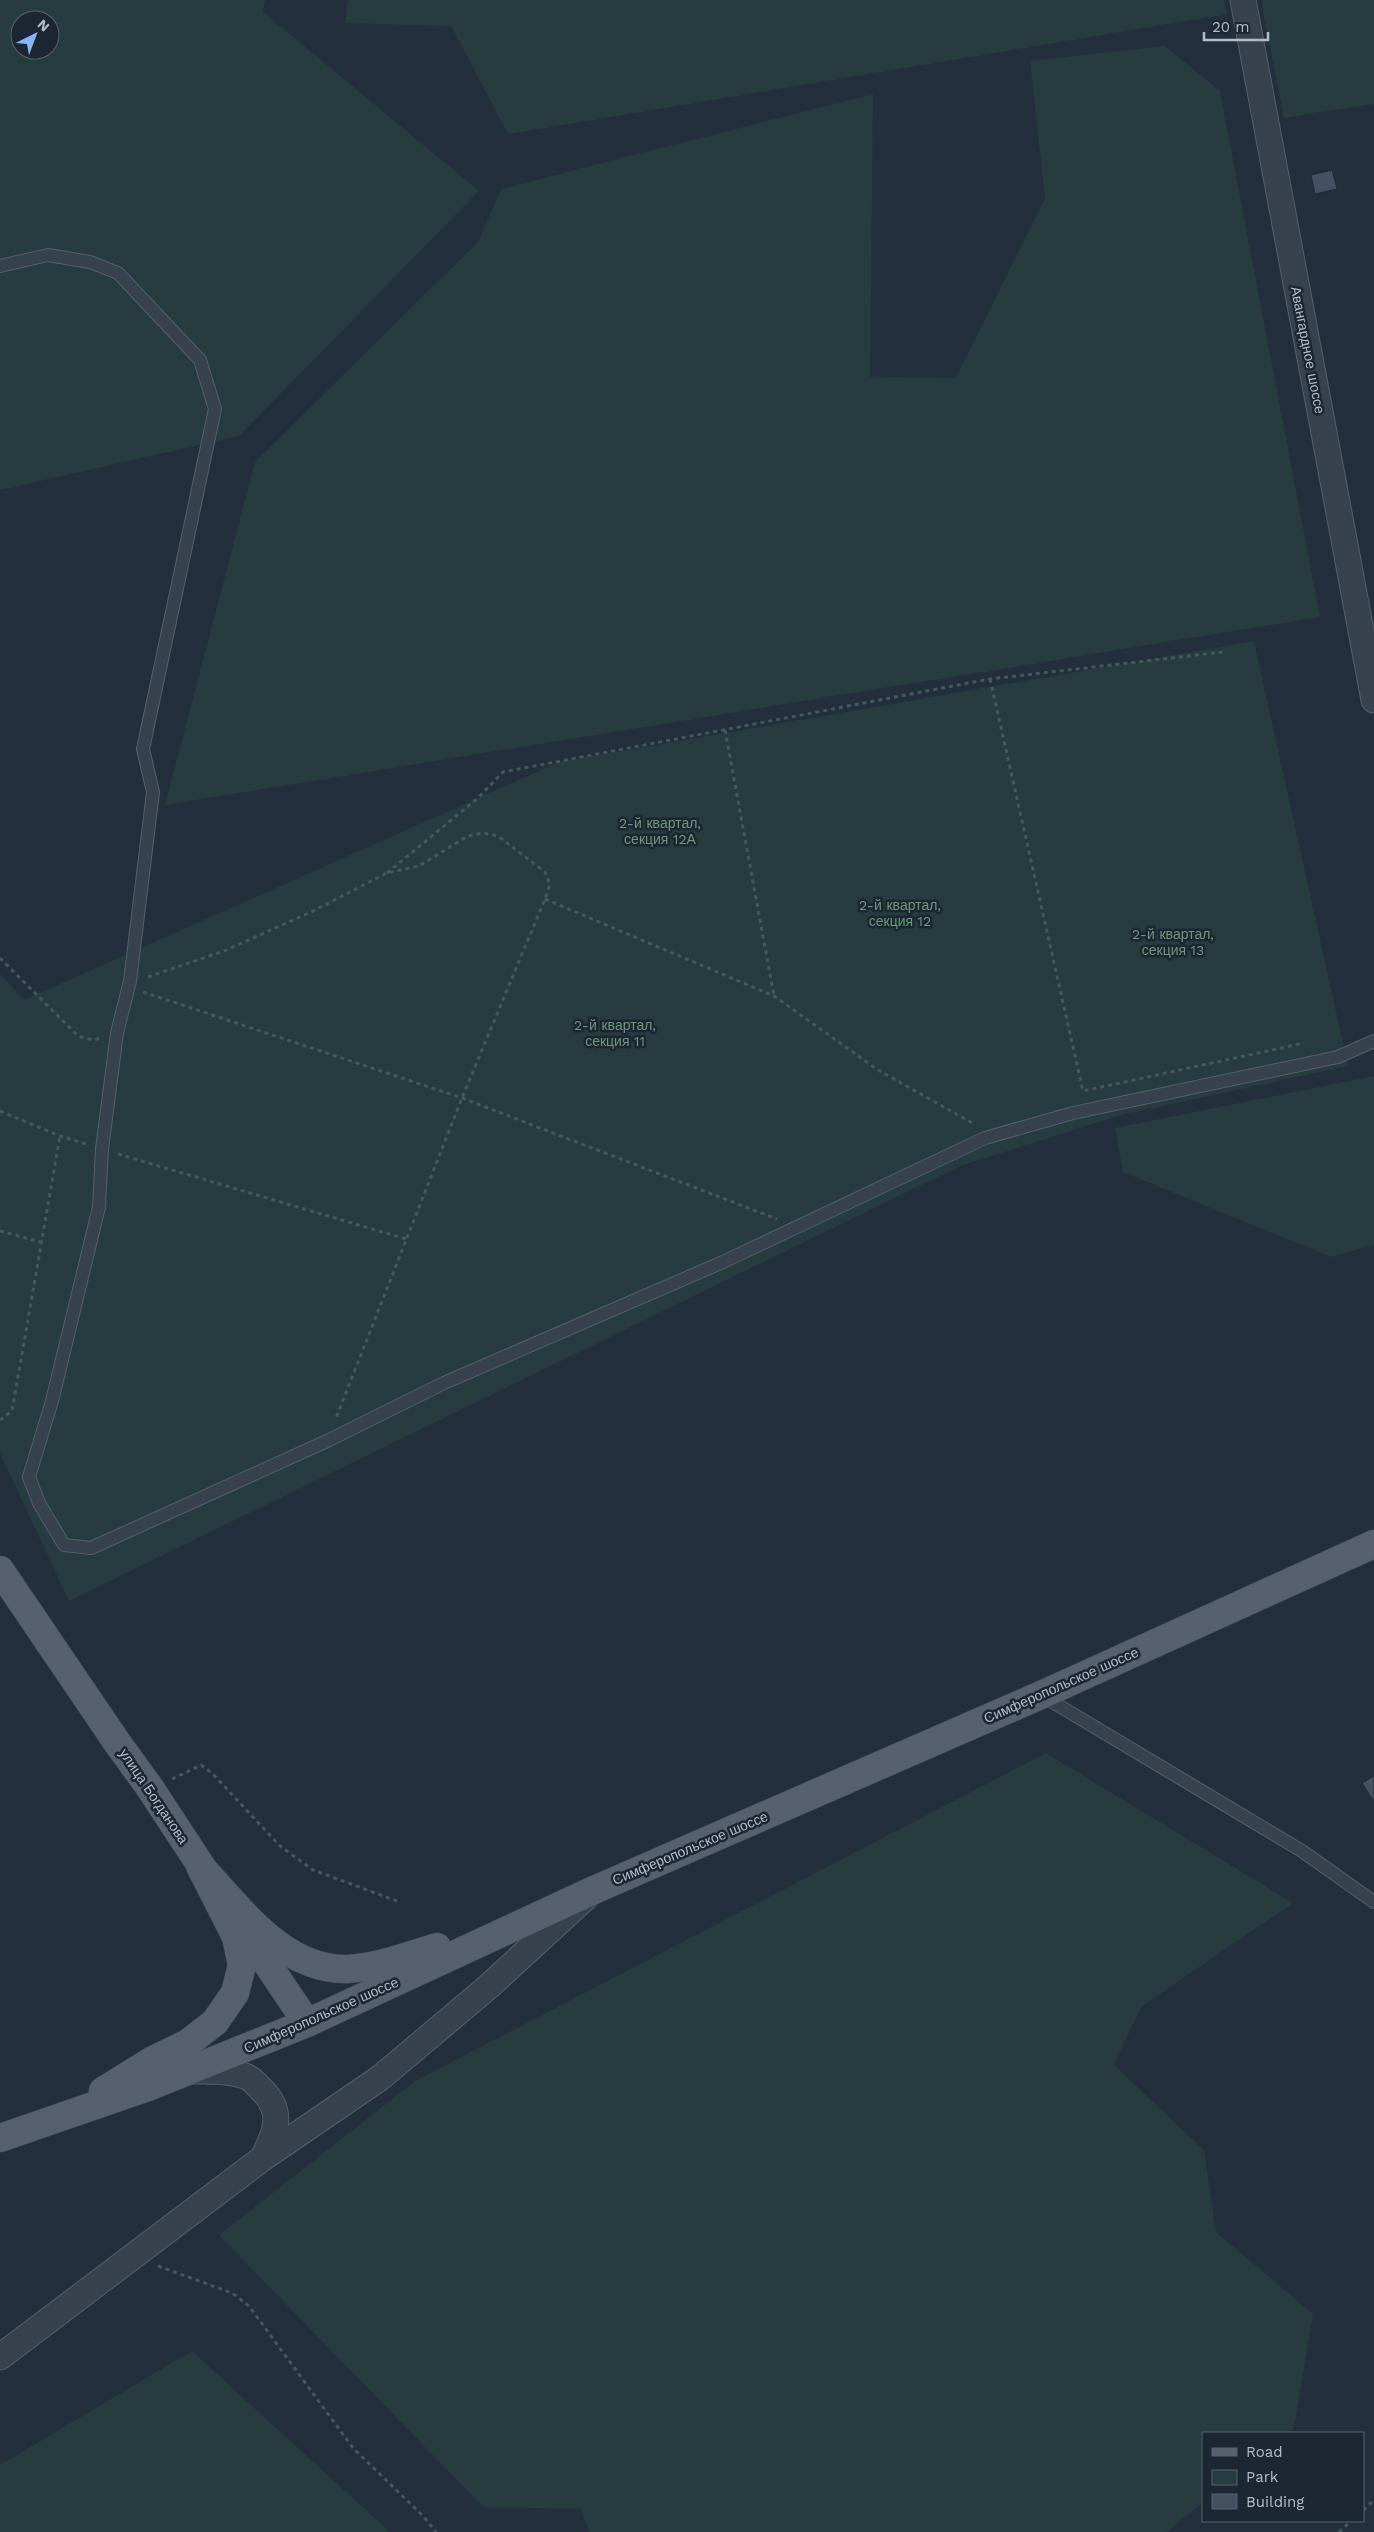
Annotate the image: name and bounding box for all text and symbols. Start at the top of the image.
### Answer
north arrow [10,10,60,60]
scale bar [1204,10,1268,42]
text: N [34,16,53,35]
text: 20 m [1212,18,1250,36]
street label: Авангардное шоссе [1288,285,1328,415]
park label: 2-й квартал, секция 12А [619,815,701,847]
park label: 2-й квартал, секция 12 [859,897,941,929]
park label: 2-й квартал, секция 13 [1132,926,1214,958]
park label: 2-й квартал, секция 11 [574,1017,656,1049]
street label: Симферопольское шоссе [981,1644,1141,1726]
street label: улица Богданова [116,1745,192,1847]
street label: Симферопольское шоссе [610,1808,770,1888]
street label: Симферопольское шоссе [241,1974,401,2056]
legend [1202,2432,1364,2522]
text: Road [1246,2443,1283,2461]
text: Park [1246,2468,1279,2486]
text: Building [1246,2493,1304,2511]

